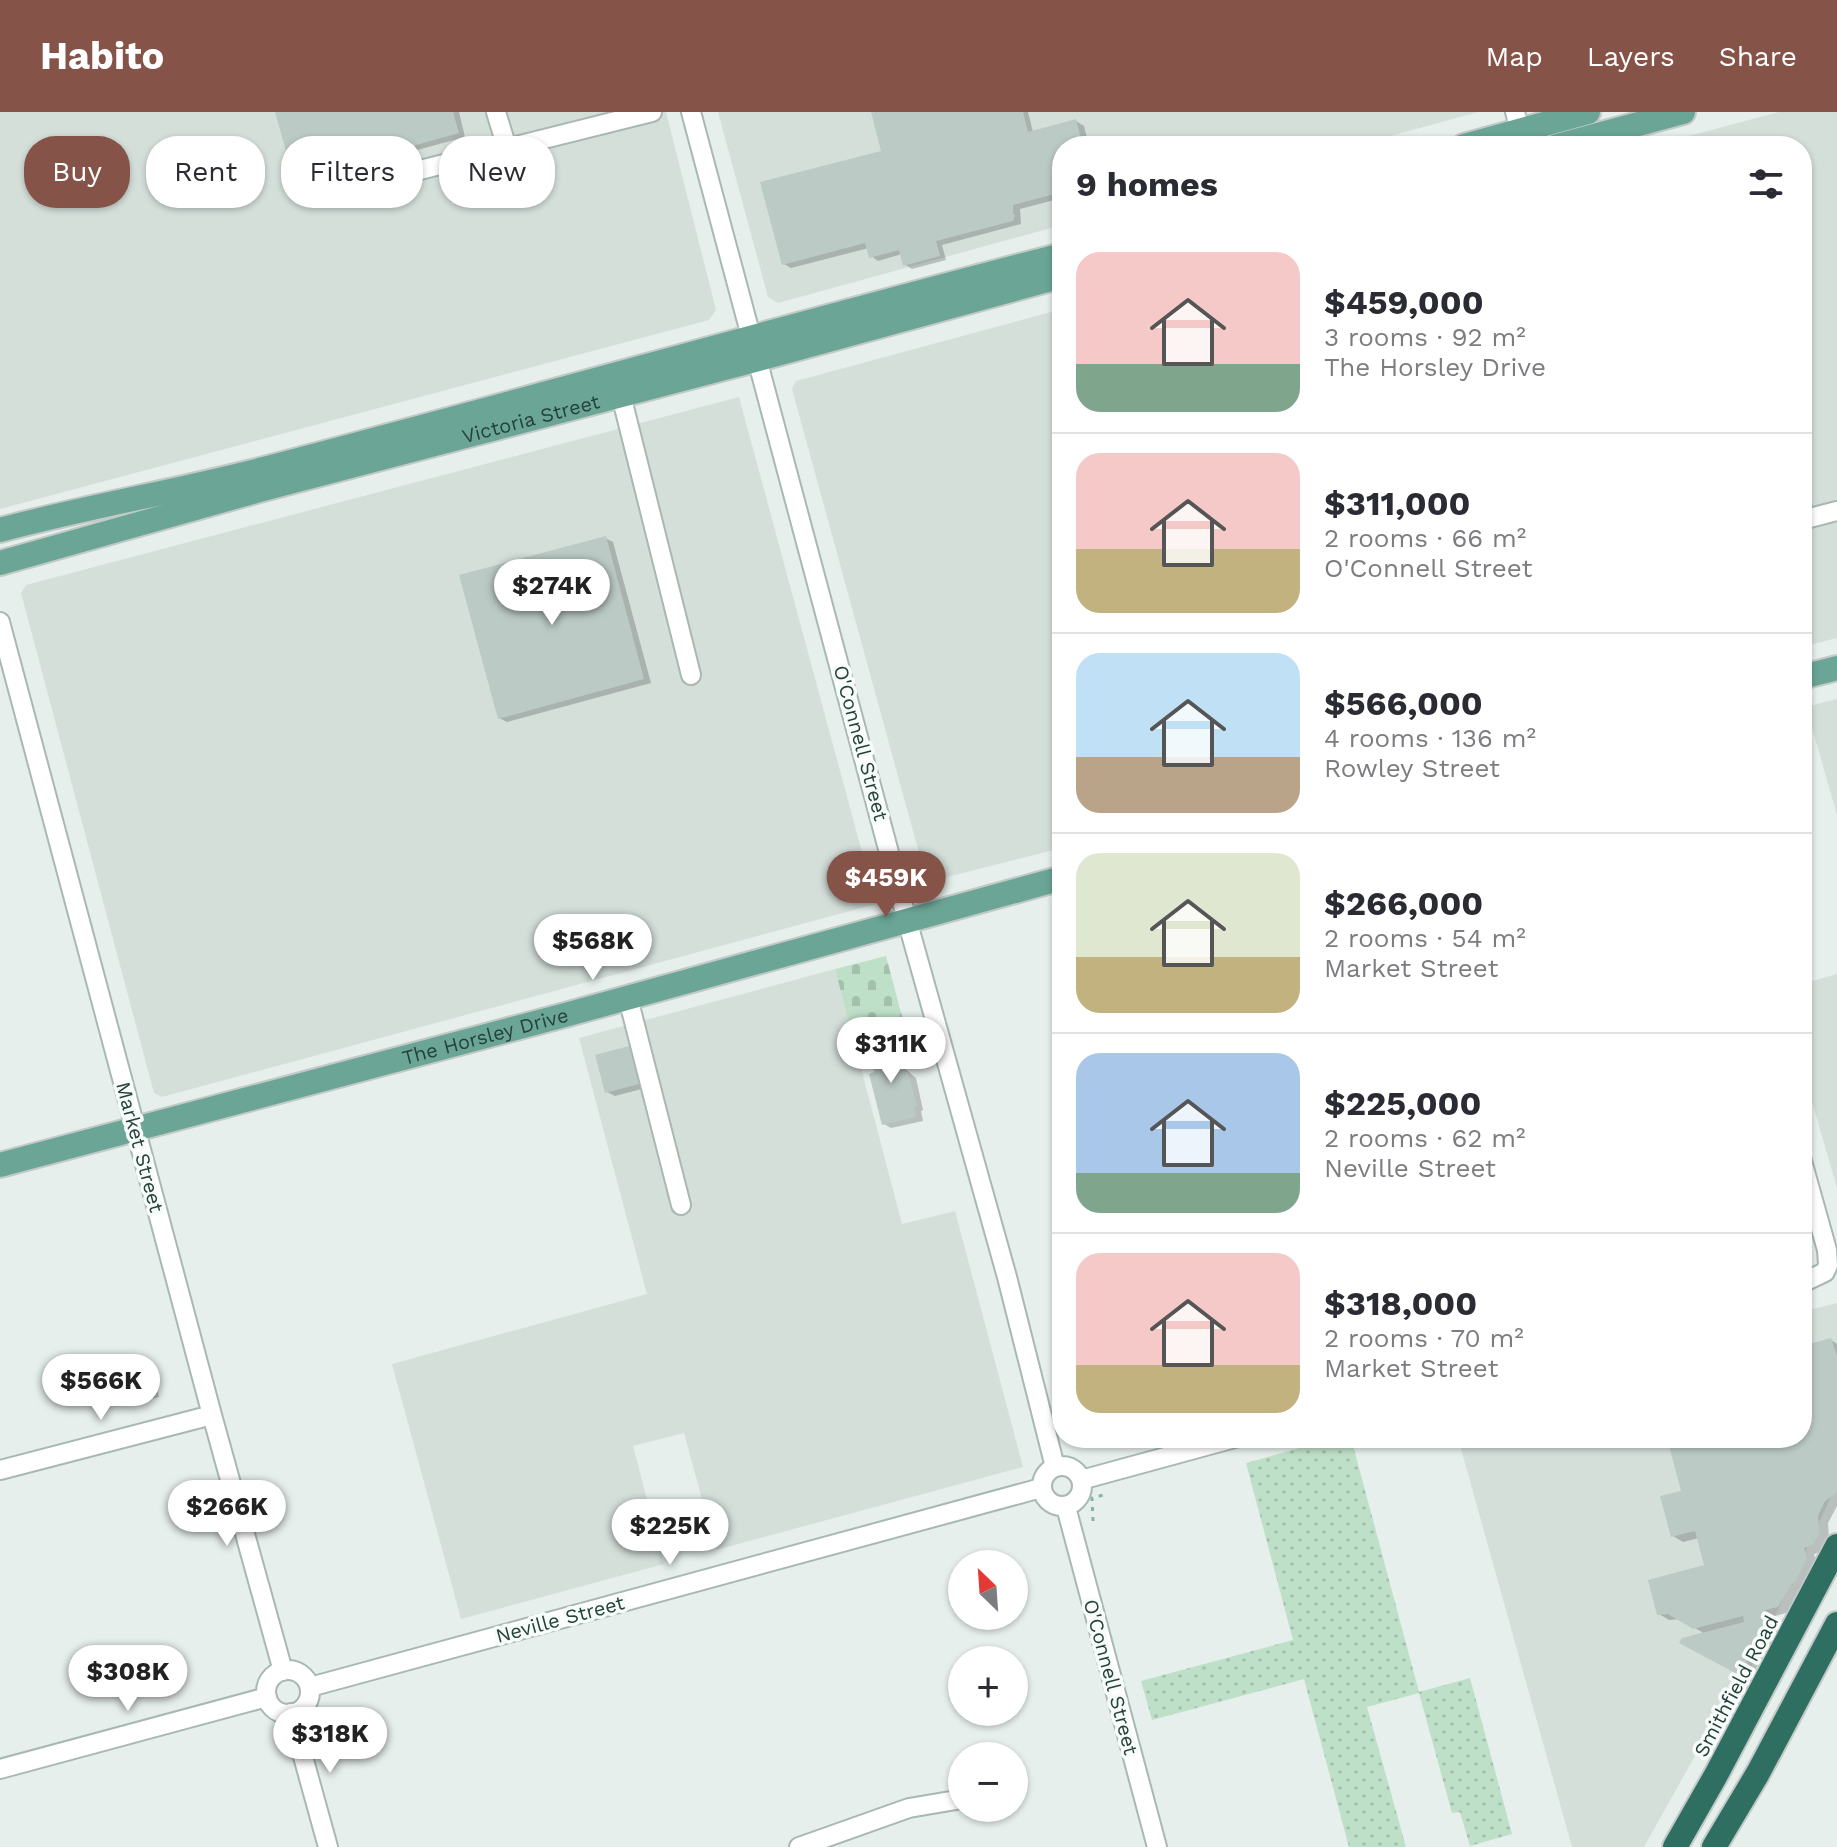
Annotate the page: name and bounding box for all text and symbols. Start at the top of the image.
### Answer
text: Habito [40,34,164,78]
text: Map [1486,40,1543,73]
text: Layers [1587,40,1675,73]
text: Share [1719,40,1797,73]
chip: Buy [24,136,130,208]
chip: Rent [146,136,265,208]
chip: Filters [281,136,423,208]
chip: New [439,136,555,208]
icon: filters [1744,162,1788,206]
text: 9 homes [1076,164,1218,204]
text: $459,000 [1324,282,1484,322]
icon: home [1140,284,1236,380]
text: 3 rooms · 92 m² [1324,322,1526,352]
text: The Horsley Drive [1324,352,1546,382]
street label: Victoria Street [459,389,603,448]
text: $311,000 [1324,483,1471,523]
icon: home [1140,485,1236,581]
text: 2 rooms · 66 m² [1324,523,1526,553]
text: O'Connell Street [1324,553,1532,583]
pin: $274K [496,559,608,627]
text: $274K [512,570,592,600]
street label: O'Connell Street [829,663,893,824]
text: $566,000 [1324,683,1483,723]
icon: home [1140,685,1236,781]
text: 4 rooms · 136 m² [1324,723,1536,753]
text: Rowley Street [1324,753,1500,783]
pin: $459K [830,851,942,919]
text: $459K [845,862,927,892]
text: $266,000 [1324,883,1483,923]
icon: home [1140,885,1236,981]
pin: $568K [537,914,649,982]
text: 2 rooms · 54 m² [1324,923,1526,953]
text: $568K [552,925,634,955]
text: Market Street [1324,953,1498,983]
street label: The Horsley Drive [400,1003,571,1070]
pin: $311K [835,1017,947,1085]
text: $311K [855,1028,927,1058]
street label: Market Street [111,1079,169,1215]
text: $225,000 [1324,1083,1481,1123]
icon: home [1140,1085,1236,1181]
text: 2 rooms · 62 m² [1324,1123,1526,1153]
text: Neville Street [1324,1153,1496,1183]
text: $318,000 [1324,1283,1477,1323]
icon: home [1140,1285,1236,1381]
text: 2 rooms · 70 m² [1324,1323,1524,1353]
text: Market Street [1324,1353,1498,1383]
pin: $566K [45,1354,157,1422]
text: $566K [60,1365,142,1395]
pin: $266K [171,1480,283,1548]
text: $266K [186,1491,268,1521]
pin: $225K [614,1499,726,1567]
text: $225K [630,1510,710,1540]
north arrow [948,1550,1028,1630]
map controls [948,1550,1028,1822]
street label: Neville Street [493,1590,628,1648]
street label: O'Connell Street [1079,1597,1143,1758]
street label: Smithfield Road [1689,1611,1783,1761]
pin: $308K [72,1645,184,1713]
button: + [948,1646,1028,1726]
text: $308K [86,1656,170,1686]
pin: $318K [274,1707,386,1775]
text: $318K [291,1718,369,1748]
button: − [948,1742,1028,1822]

